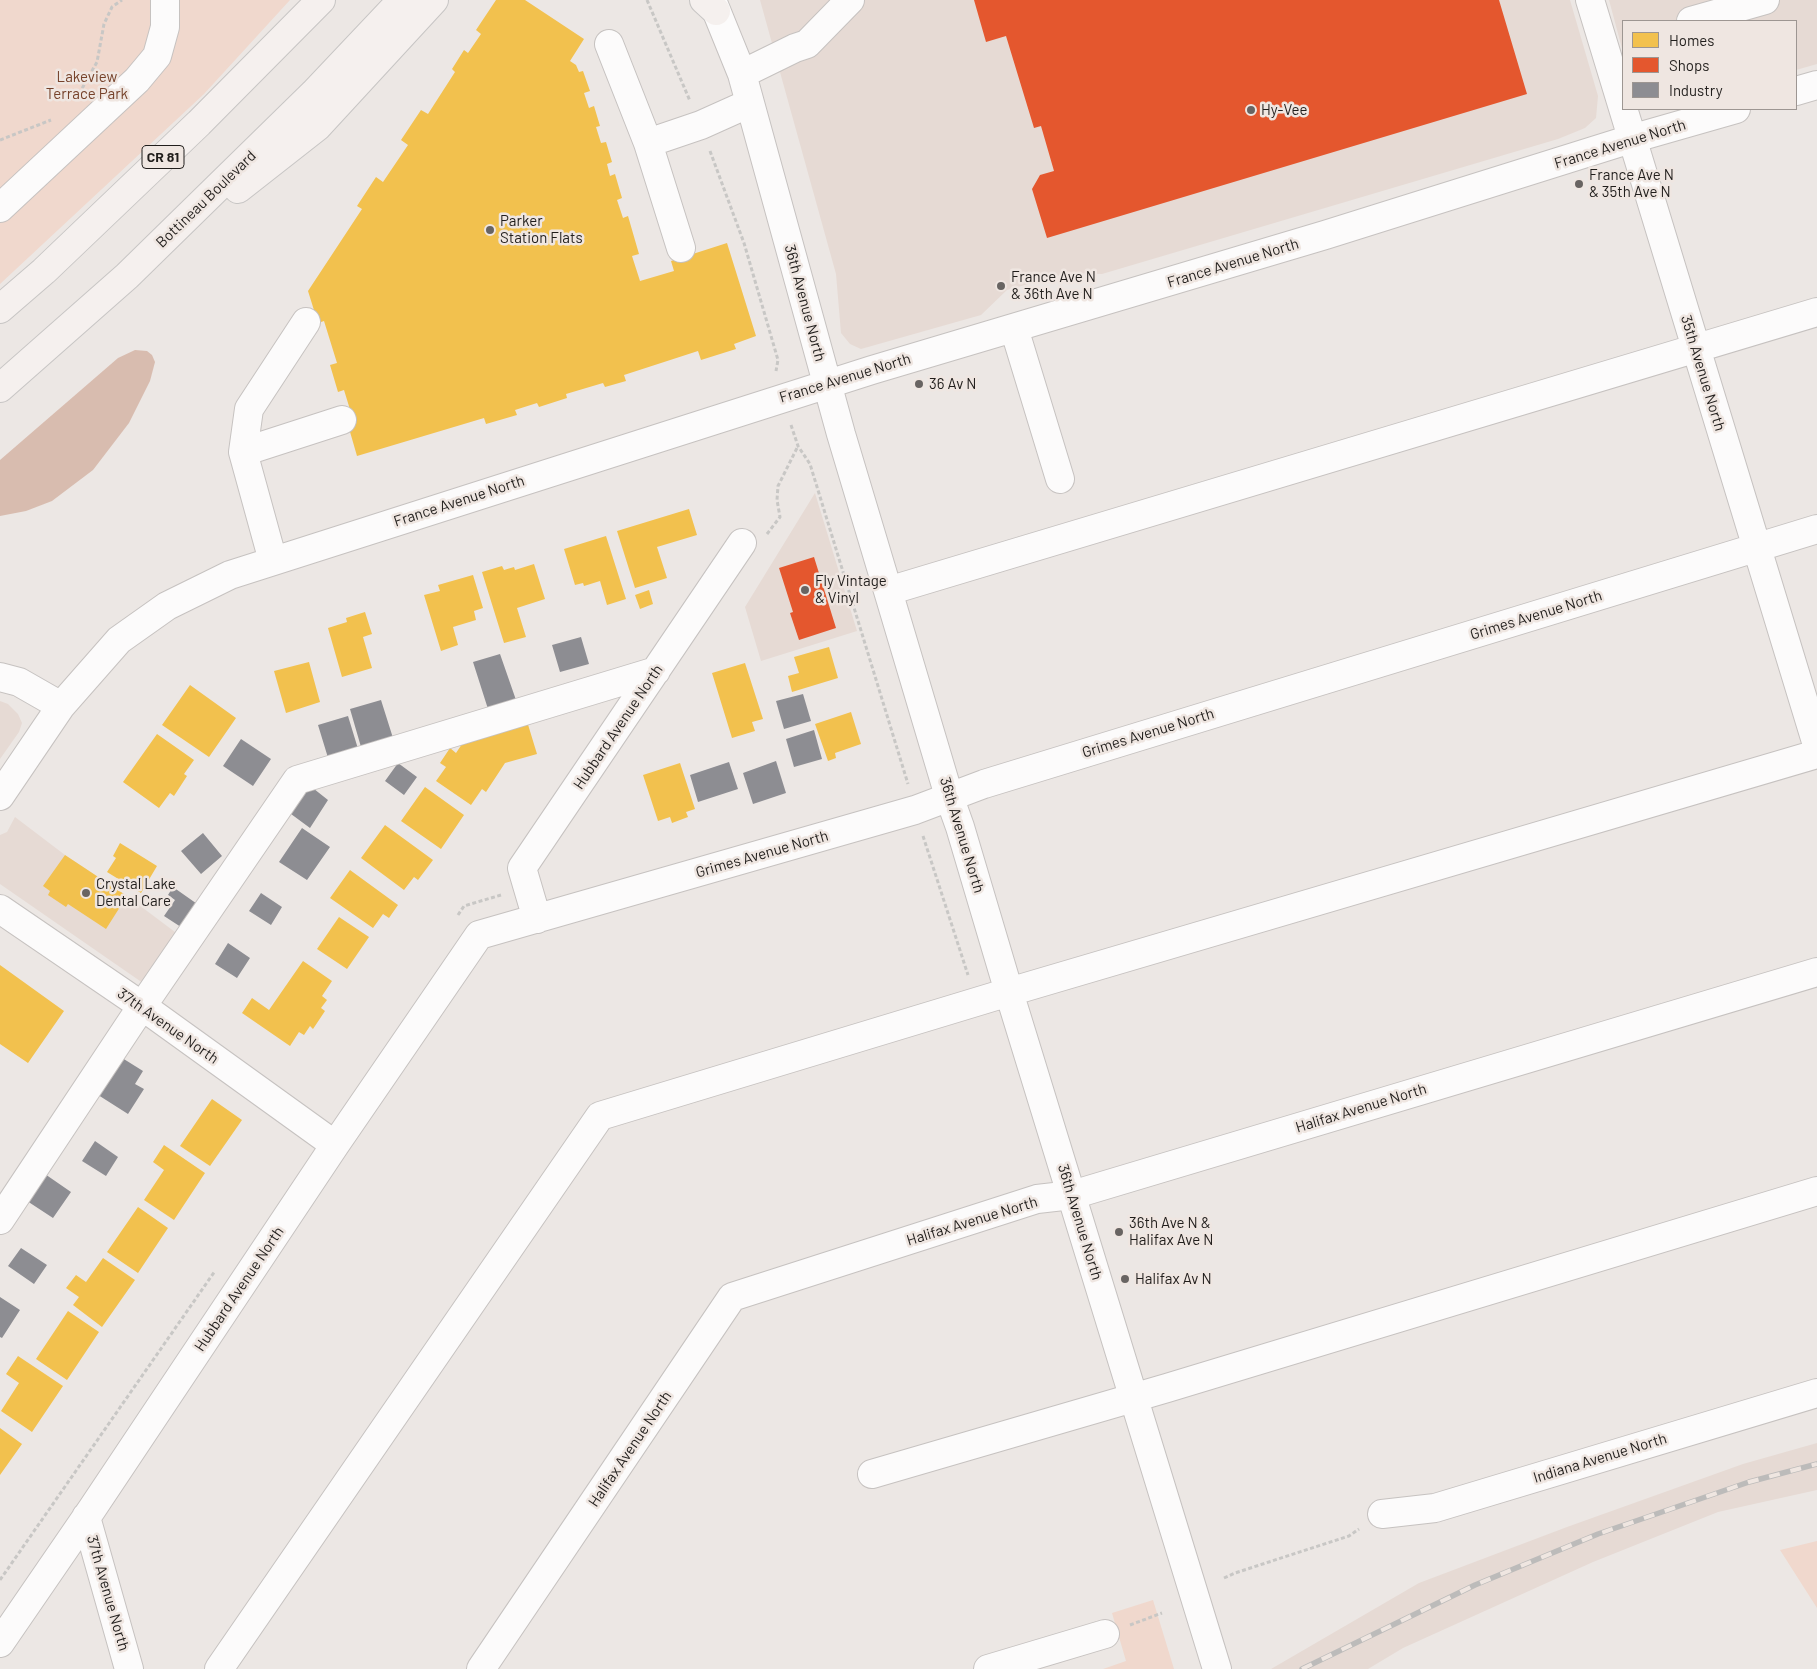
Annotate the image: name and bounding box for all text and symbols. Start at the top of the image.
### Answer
legend [1622,20,1797,110]
text: Homes [1669,31,1714,49]
text: Shops [1669,56,1709,74]
park label: Lakeview Terrace Park [46,68,128,103]
text: Industry [1669,81,1723,99]
place label: Hy-Vee [1261,101,1307,119]
marker: Hy-Vee [1245,104,1257,116]
street label: France Avenue North [1552,115,1688,173]
road number: CR 81 [142,146,184,168]
street label: Bottineau Boulevard [152,147,260,251]
place label: France Ave N & 35th Ave N [1589,166,1674,201]
marker: France Ave N & 35th Ave N [1573,178,1585,190]
place label: Parker Station Flats [500,212,583,247]
marker: Parker Station Flats [484,224,496,236]
street label: France Avenue North [1165,234,1301,292]
street label: 36th Avenue North [781,243,829,363]
place label: France Ave N & 36th Ave N [1011,268,1096,303]
marker: France Ave N & 36th Ave N [995,280,1007,292]
street label: 35th Avenue North [1677,313,1729,433]
street label: France Avenue North [777,349,913,407]
place label: 36 Av N [929,375,976,393]
marker: 36 Av N [913,378,925,390]
street label: France Avenue North [391,471,527,531]
place label: Fly Vintage & Vinyl [815,572,887,607]
marker: Fly Vintage & Vinyl [799,584,811,596]
street label: Grimes Avenue North [1468,586,1604,644]
street label: Hubbard Avenue North [570,661,666,793]
street label: Grimes Avenue North [1080,704,1216,762]
street label: 36th Avenue North [936,775,988,895]
street label: Grimes Avenue North [694,826,830,882]
place label: Crystal Lake Dental Care [96,875,176,910]
marker: Crystal Lake Dental Care [80,887,92,899]
street label: 37th Avenue North [114,984,222,1068]
street label: Halifax Avenue North [1293,1080,1429,1136]
street label: 36th Avenue North [1054,1162,1106,1282]
street label: Halifax Avenue North [904,1193,1040,1249]
place label: 36th Ave N & Halifax Ave N [1129,1214,1213,1249]
street label: Hubbard Avenue North [191,1223,287,1355]
marker: 36th Ave N & Halifax Ave N [1113,1226,1125,1238]
place label: Halifax Av N [1135,1270,1212,1288]
marker: Halifax Av N [1119,1273,1131,1285]
street label: Halifax Avenue North [585,1388,675,1510]
street label: Indiana Avenue North [1531,1429,1669,1487]
street label: 37th Avenue North [83,1533,133,1653]

